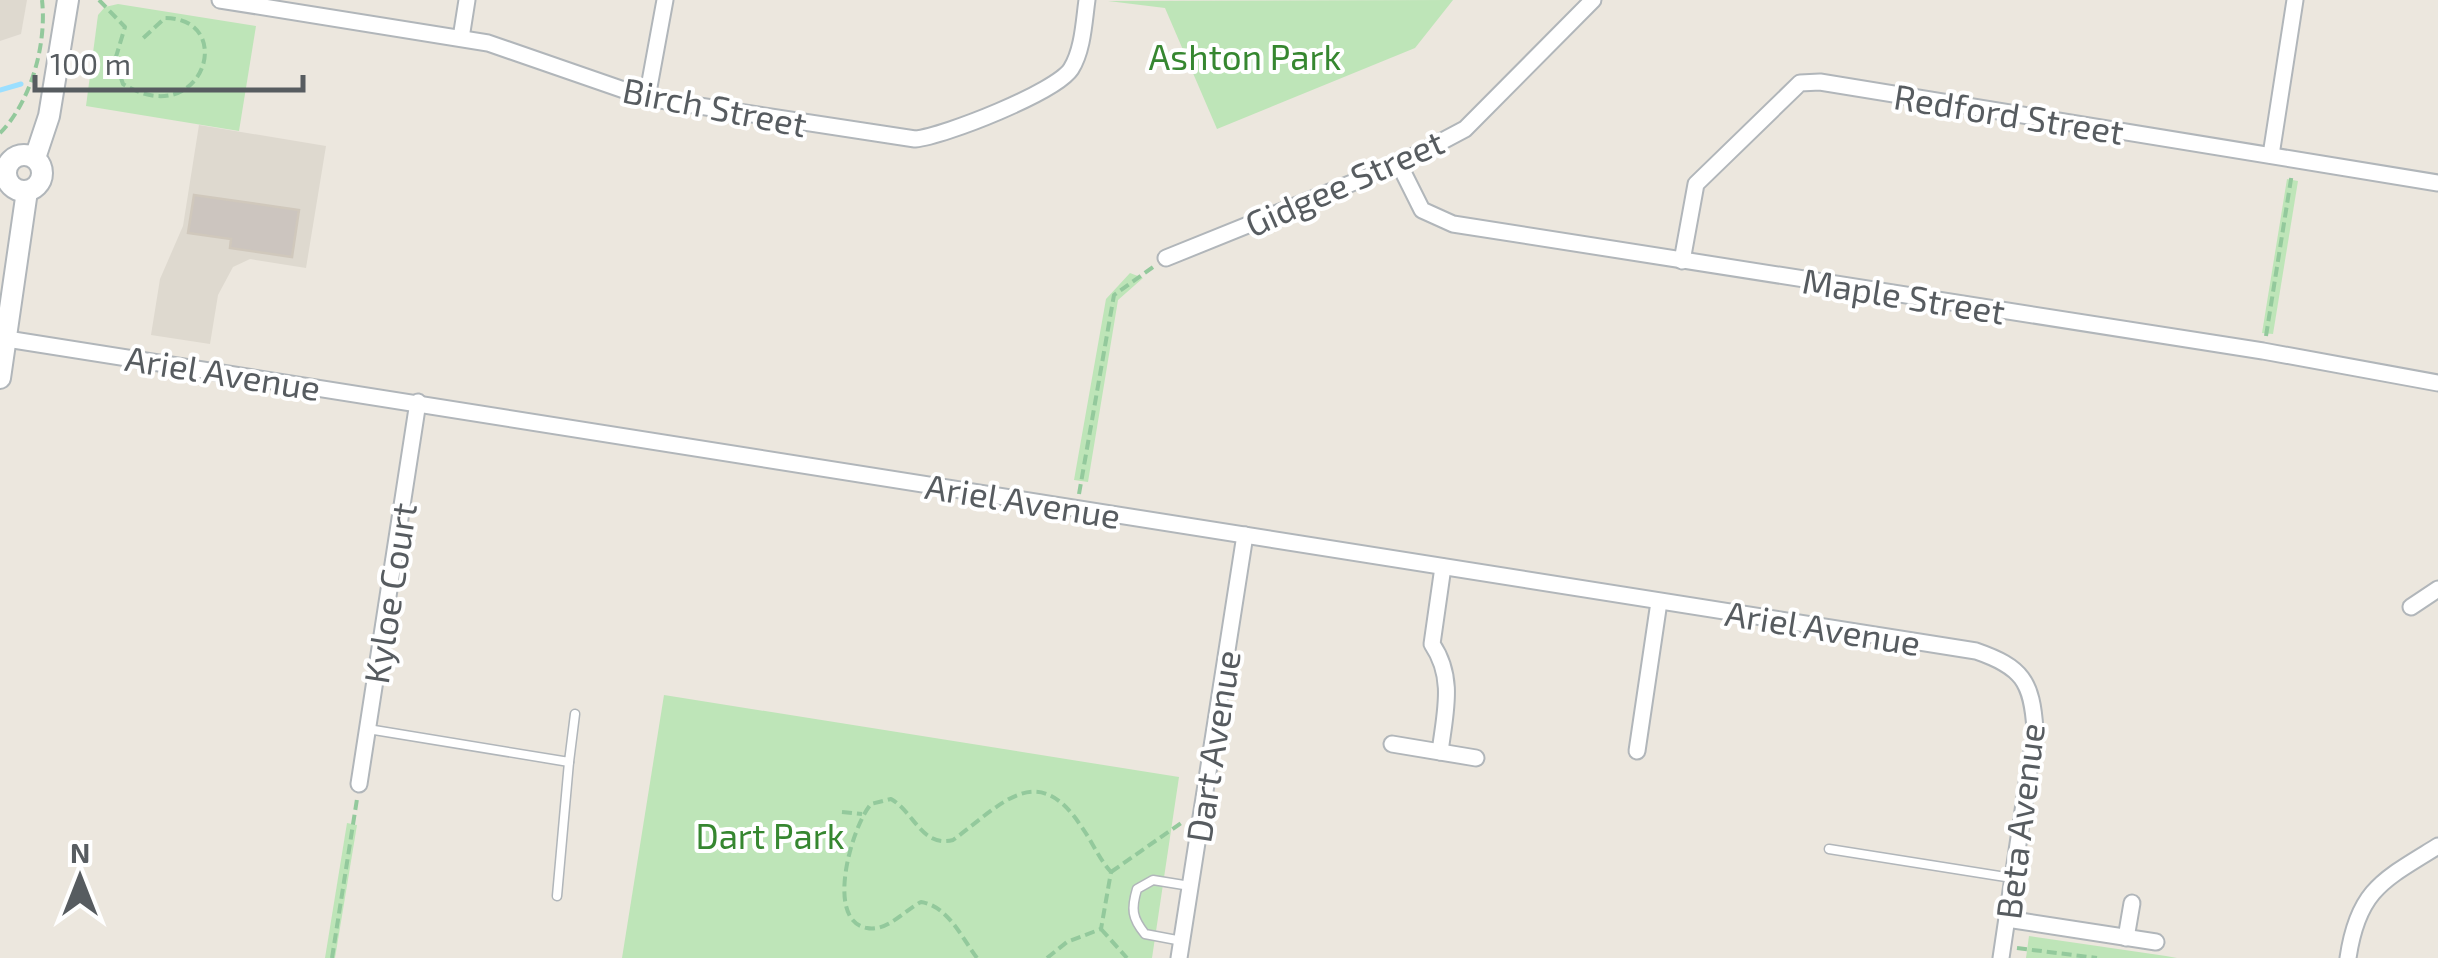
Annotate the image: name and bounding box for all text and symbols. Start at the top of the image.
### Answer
scale bar [35,30,302,92]
park label: Ashton Park [1149,35,1342,77]
text: 100 m [50,45,131,81]
street label: Birch Street [619,68,811,144]
street label: Redford Street [1891,74,2127,152]
street label: Gidgee Street [1238,120,1450,244]
street label: Maple Street [1800,258,2008,332]
street label: Ariel Avenue [122,336,324,408]
street label: Ariel Avenue [922,464,1124,536]
street label: Kyloe Court [354,500,424,686]
street label: Ariel Avenue [1722,591,1924,663]
street label: Dart Avenue [1176,647,1248,845]
street label: Beta Avenue [1986,721,2052,921]
park label: Dart Park [695,814,845,856]
north arrow [30,828,130,928]
text: N [70,835,90,869]

